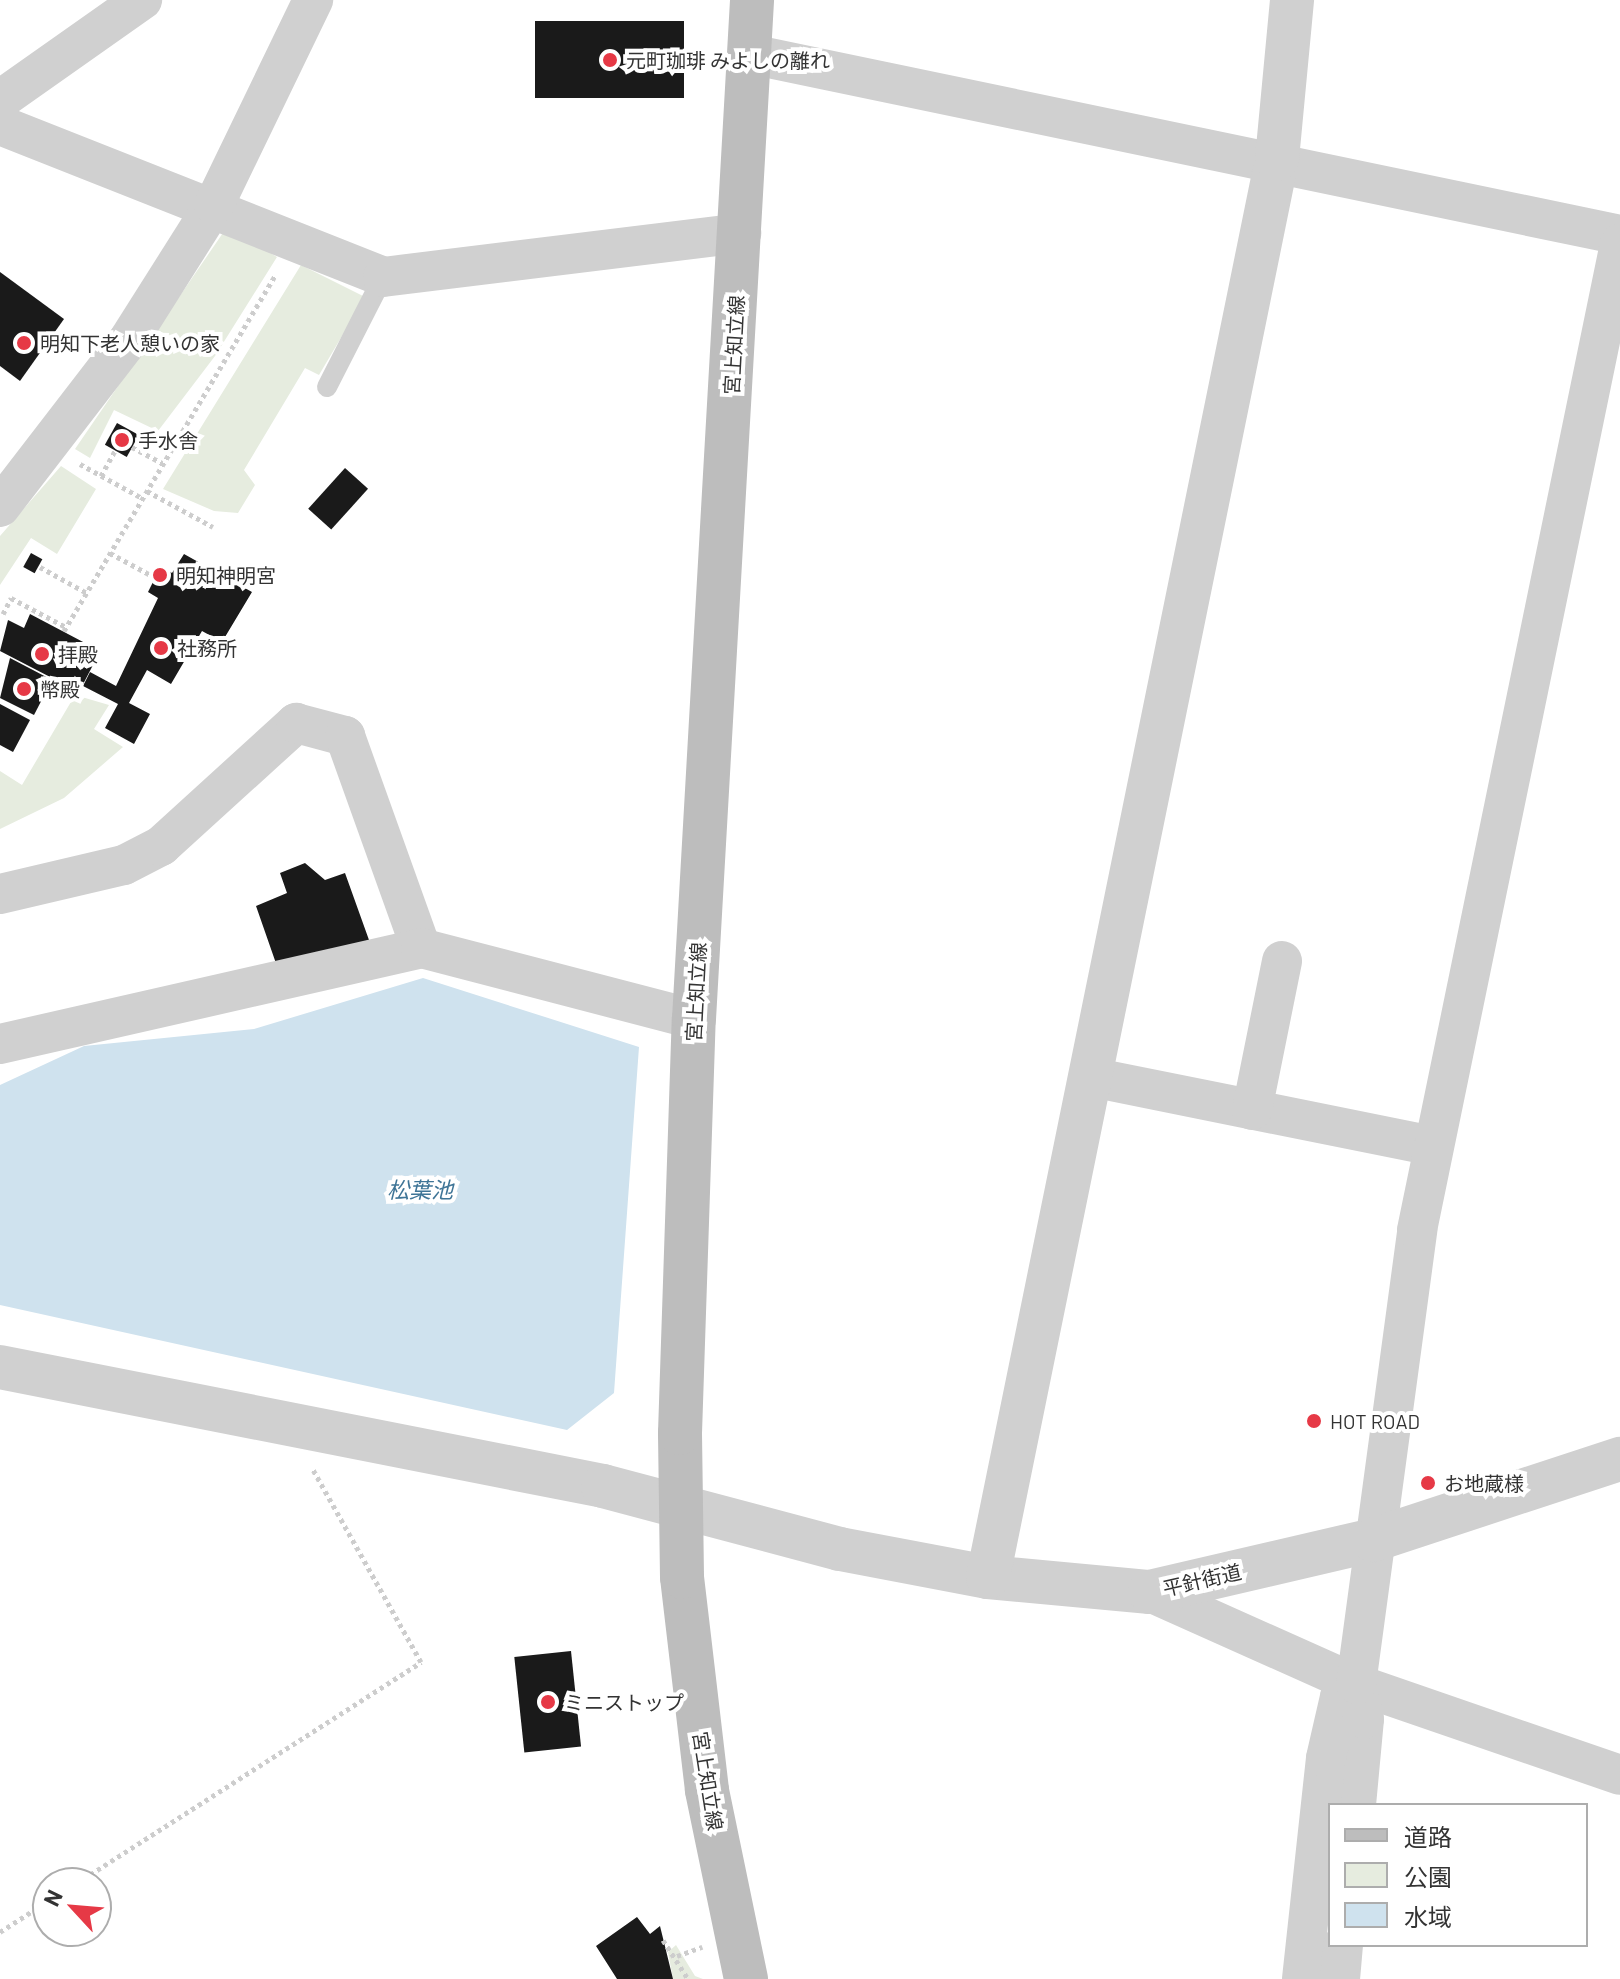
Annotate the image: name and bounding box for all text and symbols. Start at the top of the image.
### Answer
place label: 元町珈琲 みよしの離れ [626,48,830,72]
marker: 元町珈琲 みよしの離れ [601,51,619,69]
street label: 宮上知立線 [719,294,749,396]
place label: 明知下老人憩いの家 [40,331,220,355]
marker: 明知下老人憩いの家 [15,334,33,352]
place label: 手水舎 [138,428,198,452]
marker: 手水舎 [113,431,131,449]
place label: 明知神明宮 [176,563,276,587]
marker: 明知神明宮 [151,566,169,584]
place label: 社務所 [177,636,237,660]
marker: 社務所 [152,639,170,657]
place label: 拝殿 [58,642,98,666]
marker: 拝殿 [33,645,51,663]
place label: 幣殿 [40,677,80,701]
marker: 幣殿 [15,680,33,698]
street label: 宮上知立線 [681,941,711,1043]
water label: 松葉池 [387,1177,453,1203]
place label: HOT ROAD [1330,1409,1420,1433]
marker: HOT ROAD [1305,1412,1323,1430]
place label: お地蔵様 [1444,1471,1524,1495]
marker: お地蔵様 [1419,1474,1437,1492]
street label: 平針街道 [1160,1559,1244,1601]
place label: ミニストップ [564,1690,684,1714]
marker: ミニストップ [539,1693,557,1711]
street label: 宮上知立線 [688,1730,728,1832]
legend [1328,1803,1588,1947]
text: 道路 [1404,1822,1452,1851]
text: 公園 [1404,1862,1452,1891]
north arrow [32,1867,112,1947]
text: N [37,1885,67,1910]
text: 水域 [1404,1902,1452,1931]

